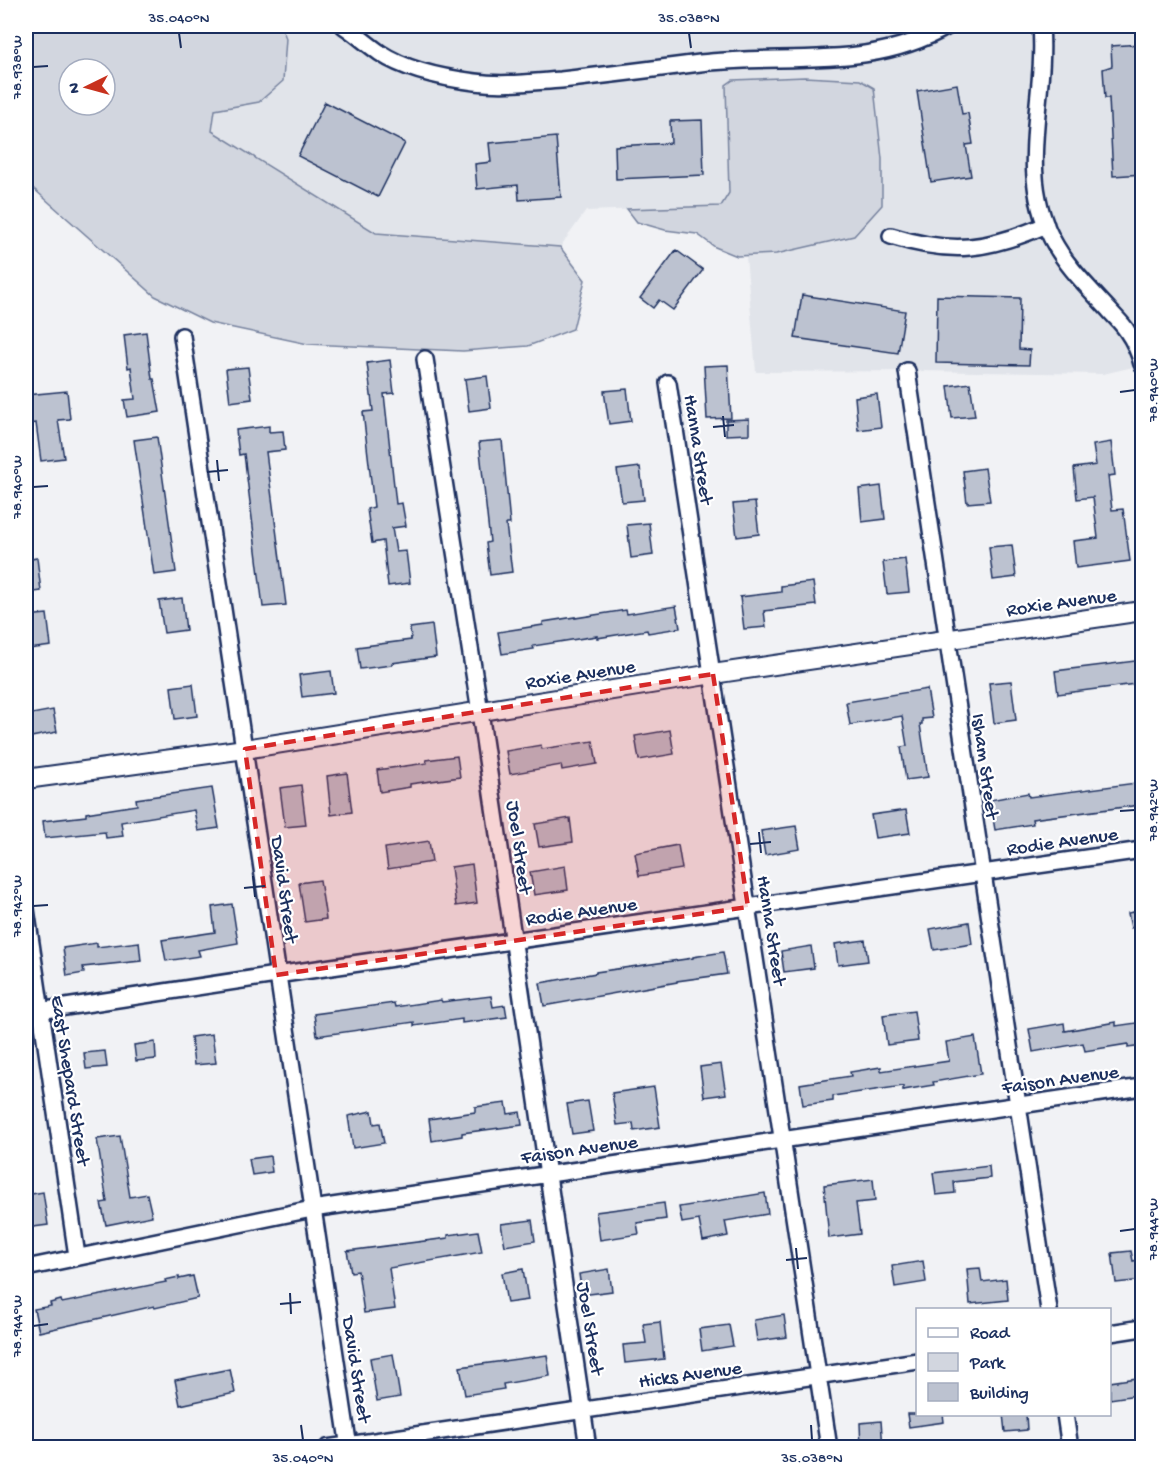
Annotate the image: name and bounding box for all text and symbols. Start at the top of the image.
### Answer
text: 35.040°N [147,10,210,28]
text: 35.038°N [657,10,720,28]
text: 78.938°W [9,35,27,100]
north arrow [57,57,117,117]
text: N [66,81,85,94]
text: 78.940°W [1145,358,1163,423]
street label: Hanna Street [677,393,717,508]
text: 78.940°W [9,455,27,520]
street label: Roxie Avenue [1005,585,1119,624]
street label: Roxie Avenue [524,656,638,696]
street label: Isham Street [965,712,1003,823]
text: 78.942°W [1145,779,1163,842]
street label: Joel Street [500,799,536,897]
street label: Rodie Avenue [1005,824,1120,863]
street label: David Street [263,833,302,946]
street label: Hanna Street [750,874,790,989]
text: 78.942°W [9,875,27,938]
street label: Rodie Avenue [524,894,639,933]
street label: East Shepard Street [44,994,94,1169]
street label: Faison Avenue [1000,1062,1121,1101]
street label: Faison Avenue [519,1132,640,1171]
text: 78.944°W [1145,1198,1163,1261]
street label: Joel Street [570,1280,608,1378]
text: 78.944°W [9,1295,27,1358]
legend [916,1308,1111,1416]
street label: David Street [334,1313,375,1426]
text: Road [970,1324,1011,1345]
text: Park [969,1354,1006,1375]
street label: Hicks Avenue [638,1358,744,1395]
text: Building [969,1384,1029,1405]
text: 35.040°N [271,1450,334,1468]
text: 35.038°N [780,1450,843,1468]

